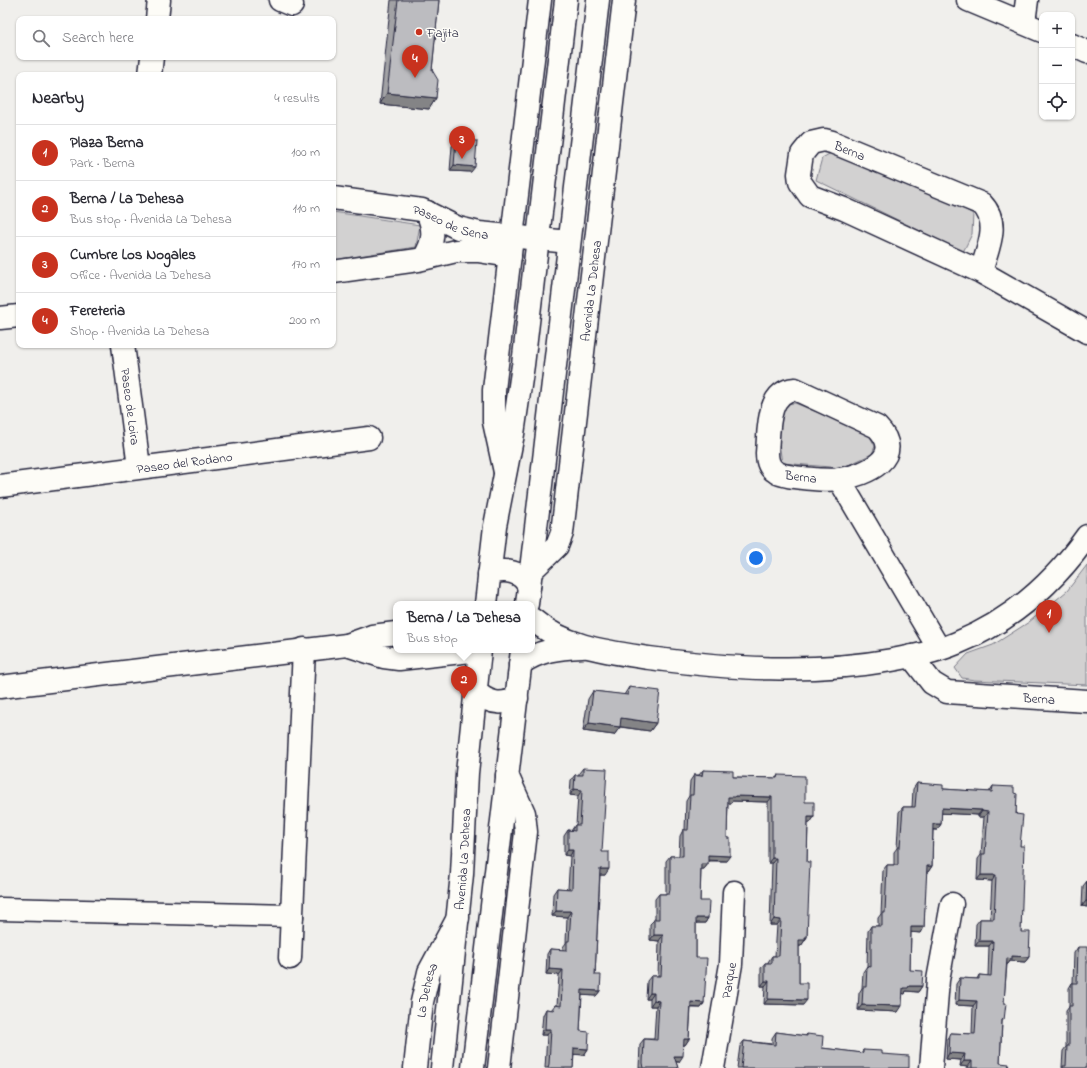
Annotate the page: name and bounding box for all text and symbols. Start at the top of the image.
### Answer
map controls [1039,12,1075,120]
button: + [1039,12,1075,48]
search box [16,16,336,60]
place label: Fajita [426,24,459,43]
icon: search [30,27,52,49]
text: Search here [62,27,134,49]
marker: Fajita [414,27,424,37]
pin: 4 [402,45,428,78]
button: − [1039,48,1075,84]
button: locate [1039,84,1075,120]
text: Nearby [32,86,84,111]
text: 4 results [274,89,320,108]
pin: 3 [449,126,475,159]
text: Plaza Berna [70,132,144,154]
street label: Berna [830,136,868,166]
text: 1 [43,143,47,162]
text: 100 m [291,143,320,162]
text: Park · Berna [70,154,135,173]
text: Berna / La Dehesa [70,188,184,210]
text: 2 [42,199,48,218]
text: 110 m [293,199,320,218]
street label: Paseo de Sena [412,201,489,245]
text: Bus stop · Avenida La Dehesa [70,210,232,229]
street label: Avenida La Dehesa [576,239,607,342]
text: Cumbre Los Nogales [70,244,196,266]
text: 3 [42,255,48,274]
text: 170 m [292,255,320,274]
text: Office · Avenida La Dehesa [70,266,211,285]
text: Fereteria [70,300,125,322]
text: 4 [42,311,48,330]
text: 200 m [289,311,320,330]
text: Shop · Avenida La Dehesa [70,322,209,341]
street label: Paseo de Loira [115,367,144,446]
street label: Paseo del Rodano [136,448,234,479]
street label: Berna [783,466,818,489]
your location [746,548,766,568]
pin: 1 [1036,600,1062,633]
popup [393,601,535,653]
text: Berna / La Dehesa [407,607,521,629]
text: Bus stop [407,629,458,648]
pin: 2 [451,666,477,699]
street label: Berna [1021,689,1056,710]
street label: Avenida La Dehesa [450,808,476,911]
street label: La Dehesa [412,959,443,1019]
street label: Parque [717,961,742,1000]

